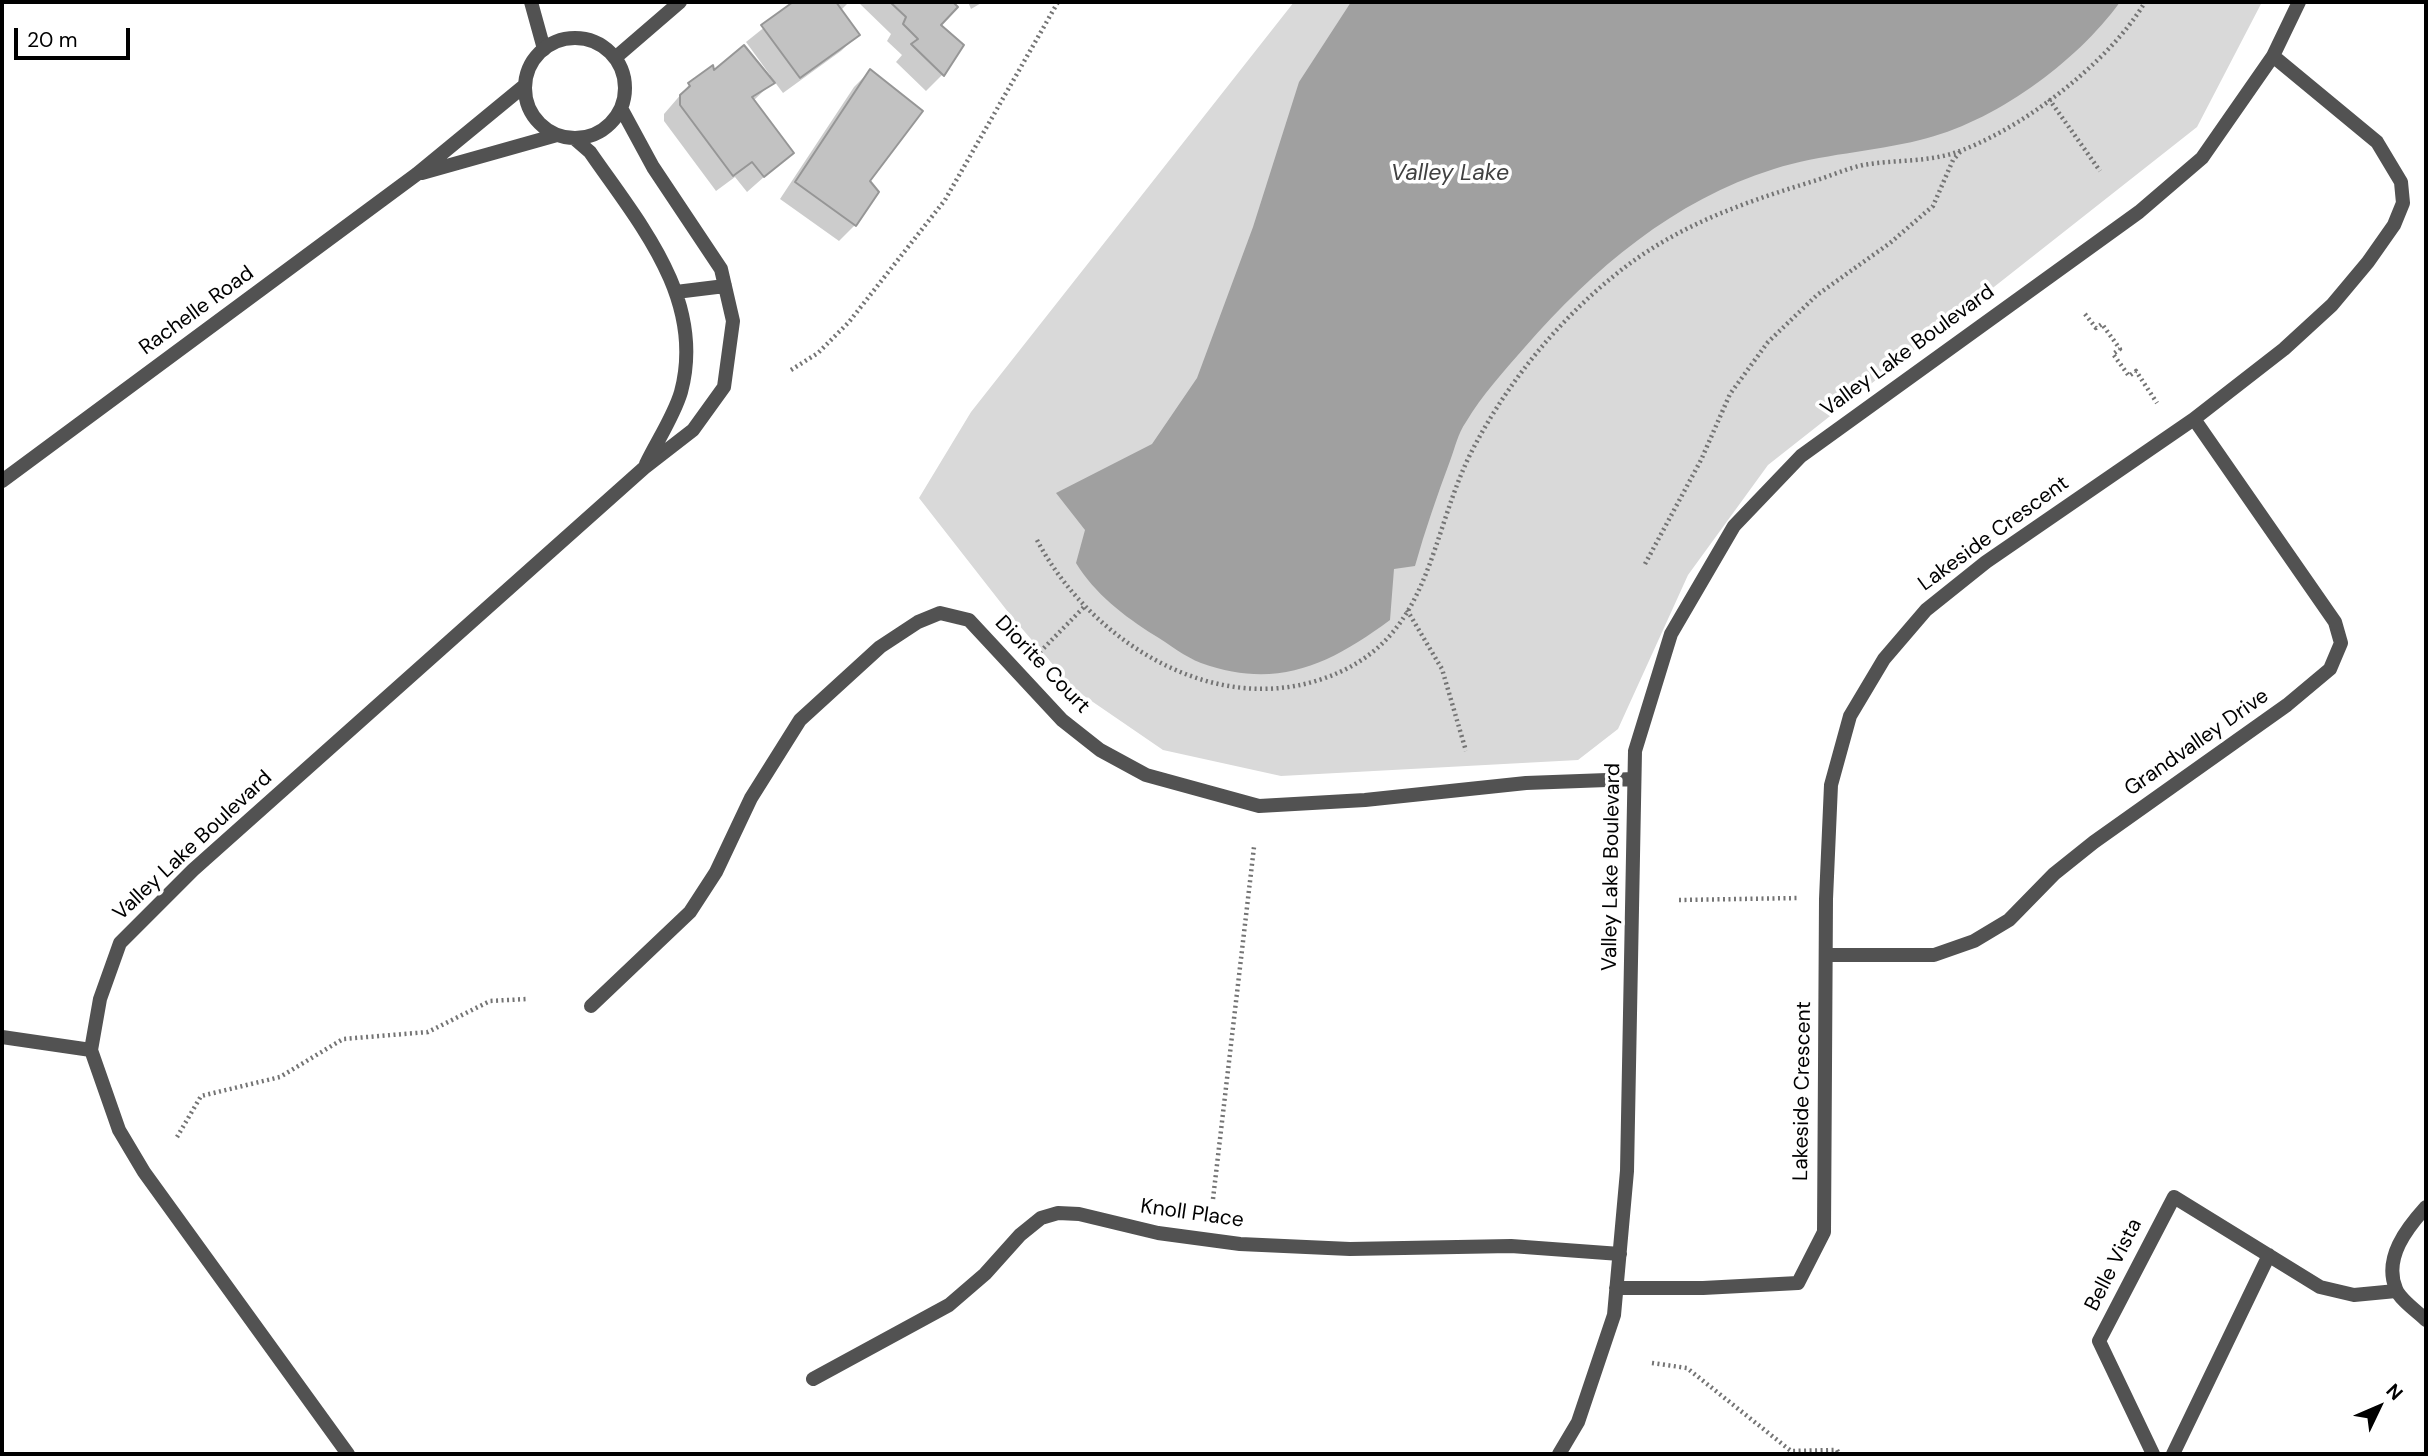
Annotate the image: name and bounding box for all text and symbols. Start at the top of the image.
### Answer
scale bar [18,14,133,58]
text: 20 m [27,26,78,54]
water label: Valley Lake [1391,160,1509,188]
street label: Rachelle Road [135,261,259,361]
street label: Valley Lake Boulevard [1816,280,2000,422]
street label: Lakeside Crescent [1914,471,2074,597]
street label: Diorite Court [989,611,1095,719]
street label: Grandvalley Drive [2120,684,2274,802]
street label: Valley Lake Boulevard [1598,763,1626,971]
street label: Valley Lake Boulevard [108,766,278,926]
street label: Lakeside Crescent [1789,1001,1817,1181]
street label: Knoll Place [1139,1194,1245,1234]
street label: Belle Vista [2080,1215,2148,1315]
north arrow [2344,1372,2414,1442]
text: N [2381,1378,2408,1406]

